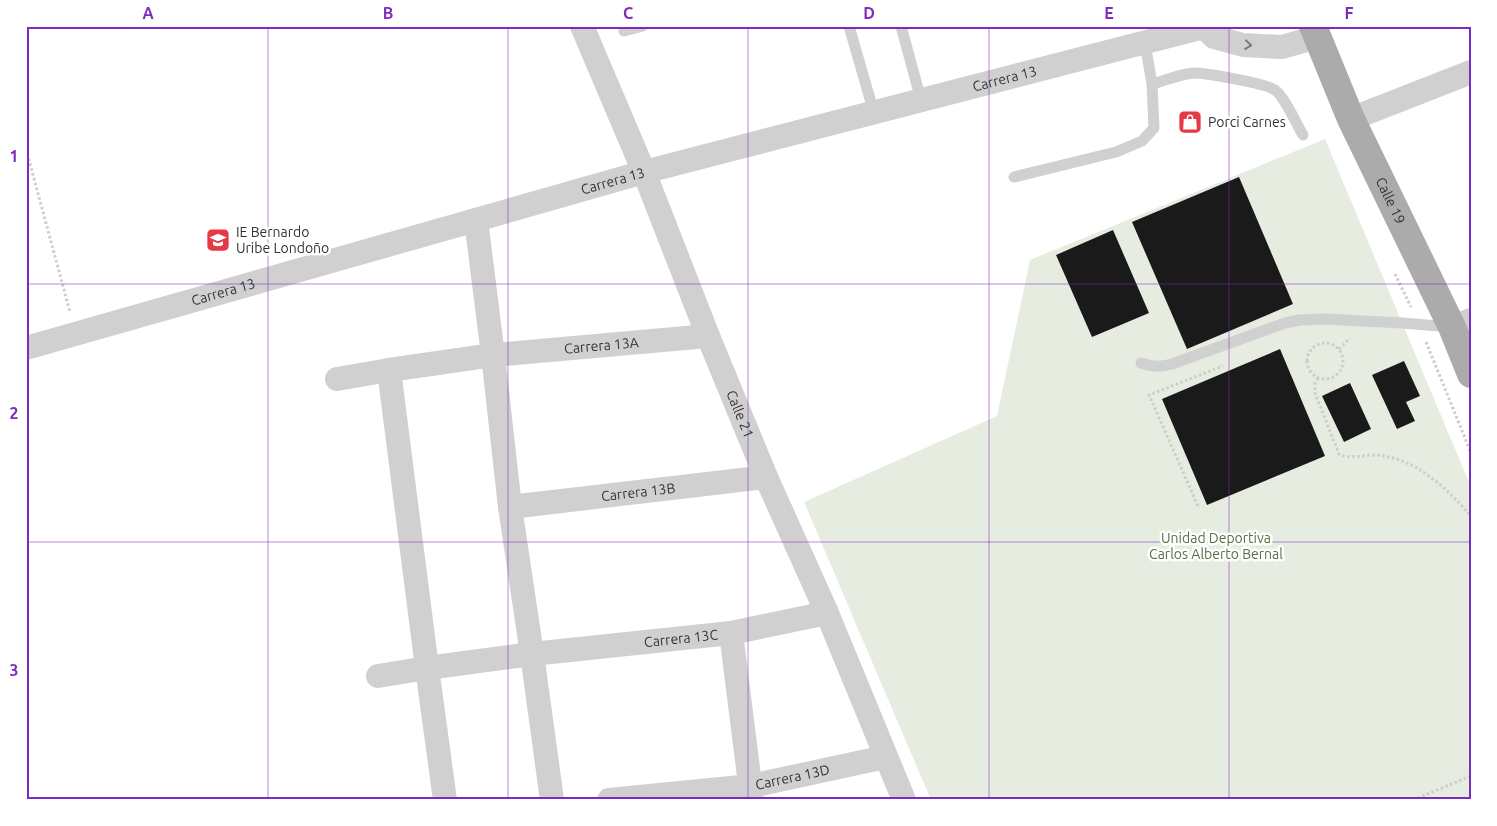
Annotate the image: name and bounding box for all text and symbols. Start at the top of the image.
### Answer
text: A [142,4,154,22]
text: B [383,4,393,22]
text: C [623,4,633,22]
text: D [863,4,875,22]
text: E [1104,4,1114,22]
text: F [1345,4,1354,22]
one-way arrow [1244,39,1252,50]
street label: Carrera 13 [971,63,1038,95]
shop icon: Porci Carnes [1177,109,1203,135]
place label: Porci Carnes [1208,114,1286,130]
text: 1 [9,147,19,165]
street label: Carrera 13 [579,164,646,198]
street label: Calle 19 [1372,174,1409,226]
place label: IE Bernardo Uribe Londoño [236,224,329,256]
school or university icon: IE Bernardo Uribe Londoño [205,227,231,253]
street label: Carrera 13 [189,275,257,309]
street label: Carrera 13A [563,334,639,357]
street label: Calle 21 [723,388,757,440]
text: 2 [9,404,19,422]
street label: Carrera 13B [600,480,676,504]
park label: Unidad Deportiva Carlos Alberto Bernal [1149,530,1283,562]
street label: Carrera 13C [643,626,719,650]
text: 3 [9,661,19,679]
street label: Carrera 13D [754,761,831,793]

